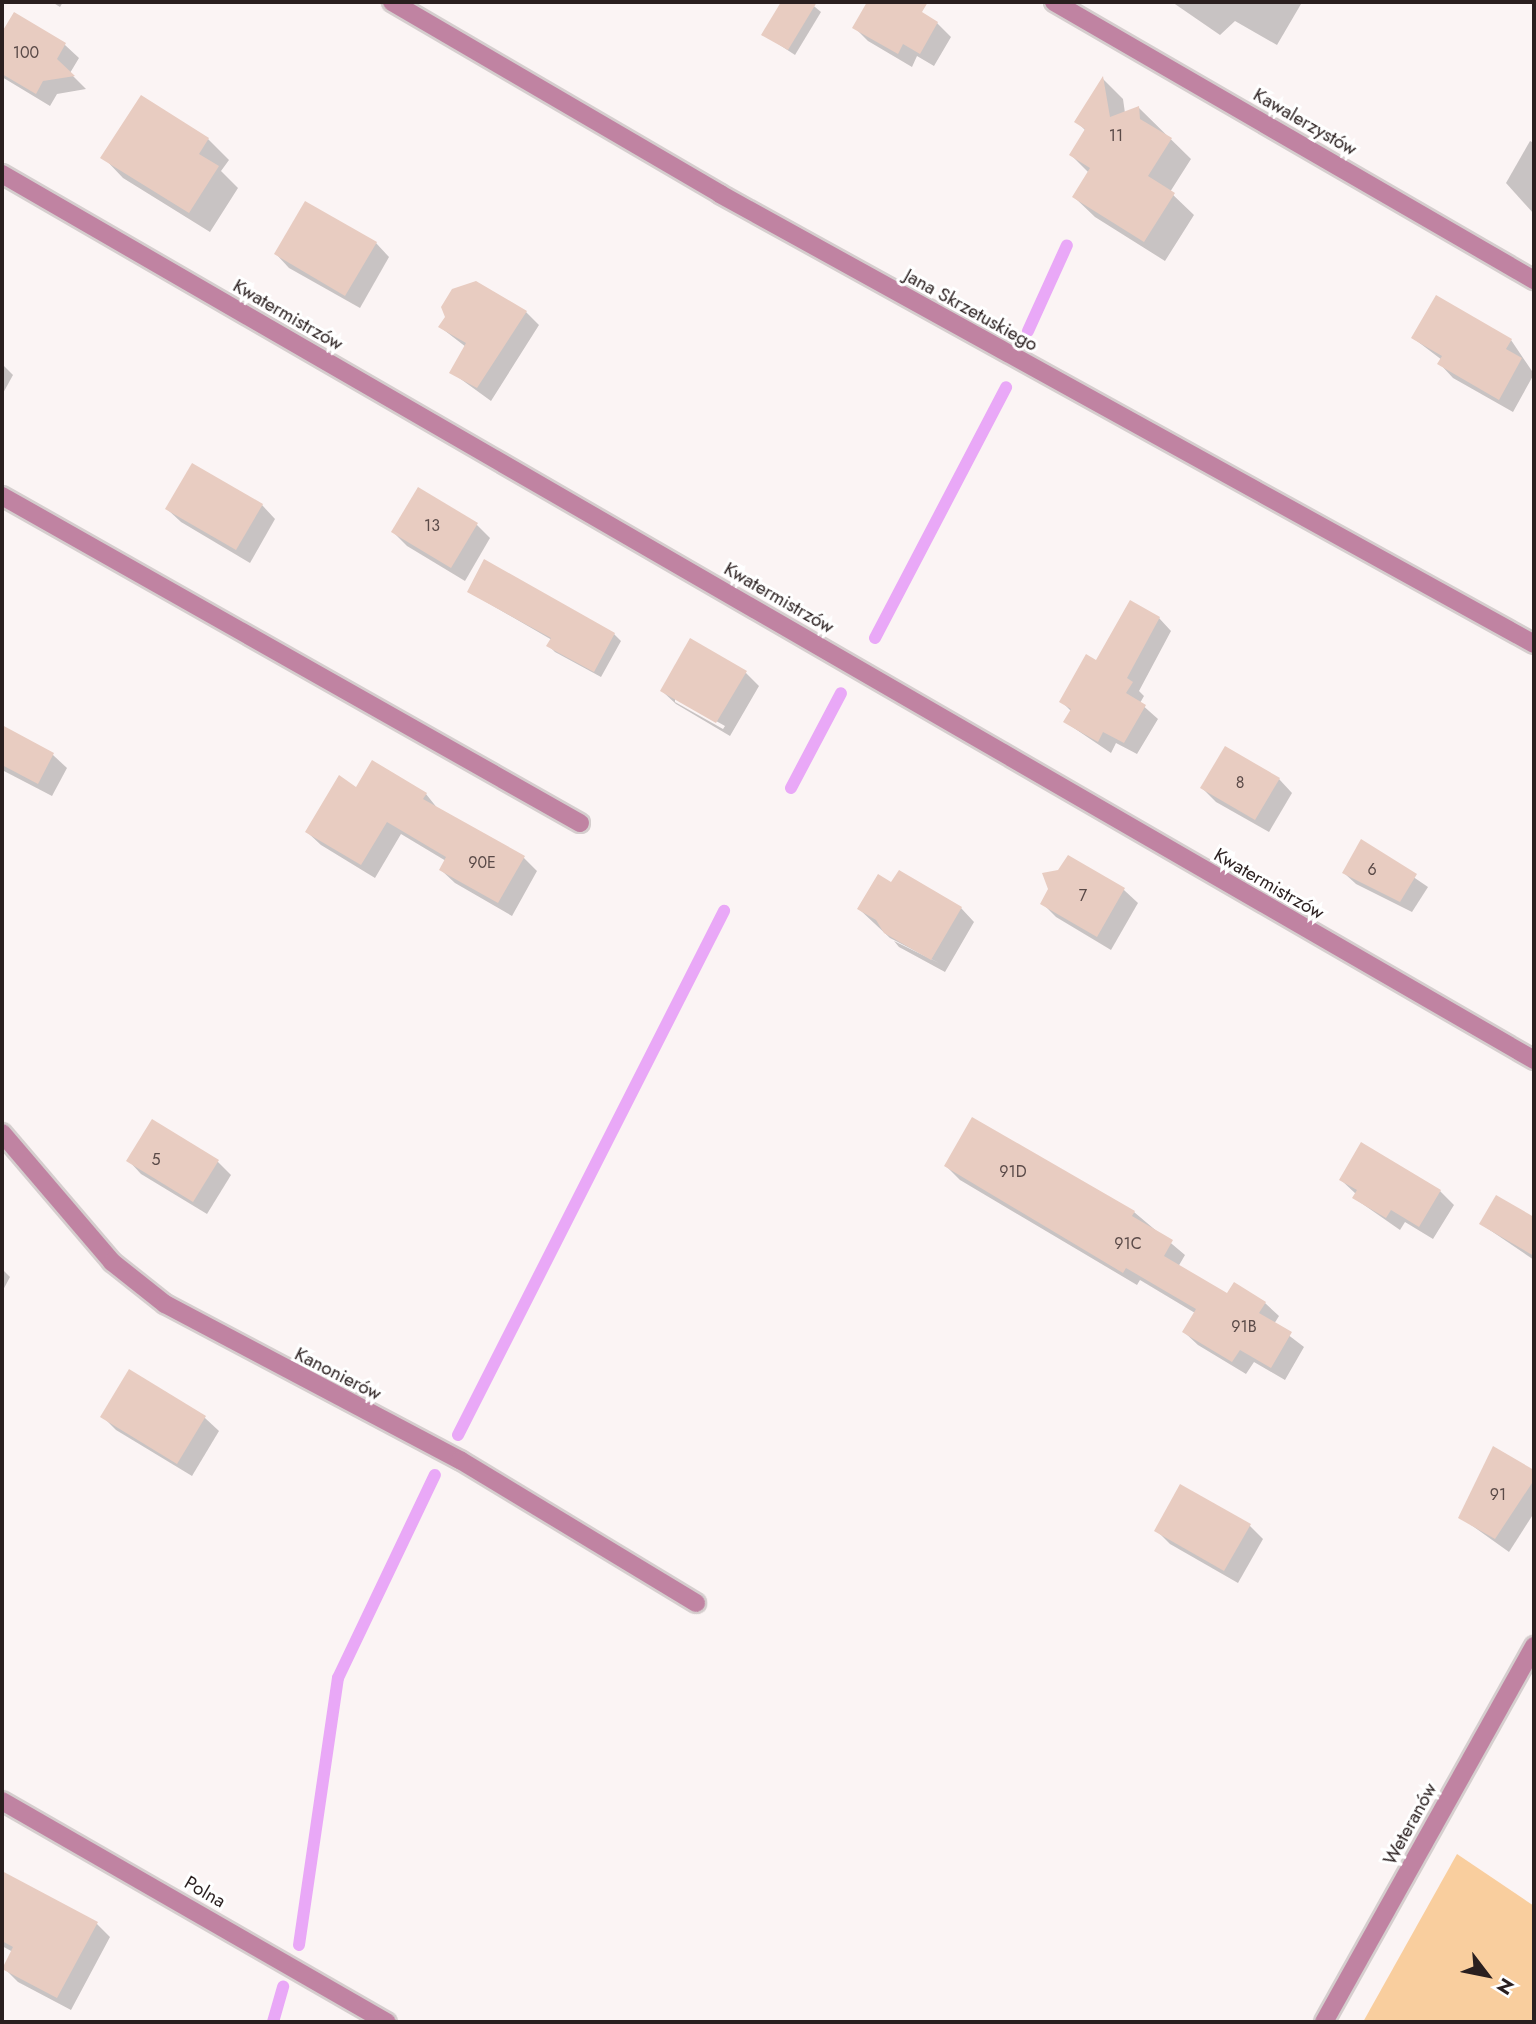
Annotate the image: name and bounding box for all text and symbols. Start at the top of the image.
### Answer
house number: 100 [13,43,39,63]
street label: Kawalerzystów [1249,83,1361,161]
house number: 11 [1109,126,1123,146]
street label: Jana Skrzetuskiego [900,264,1042,356]
street label: Kwatermistrzów [229,274,347,356]
house number: 13 [424,516,440,536]
street label: Kwatermistrzów [720,557,838,639]
house number: 8 [1236,773,1244,793]
street label: Kwatermistrzów [1210,843,1328,925]
house number: 90E [468,853,496,873]
house number: 6 [1367,860,1377,880]
house number: 7 [1079,886,1087,906]
house number: 5 [151,1150,161,1170]
house number: 91D [999,1162,1027,1182]
house number: 91C [1114,1234,1142,1254]
house number: 91B [1231,1317,1257,1337]
street label: Kanonierów [291,1342,385,1406]
house number: 91 [1490,1485,1506,1505]
street label: Weteranów [1378,1779,1442,1869]
street label: Polna [180,1871,230,1913]
north arrow [1452,1940,1522,2010]
text: N [1490,1973,1521,2000]

